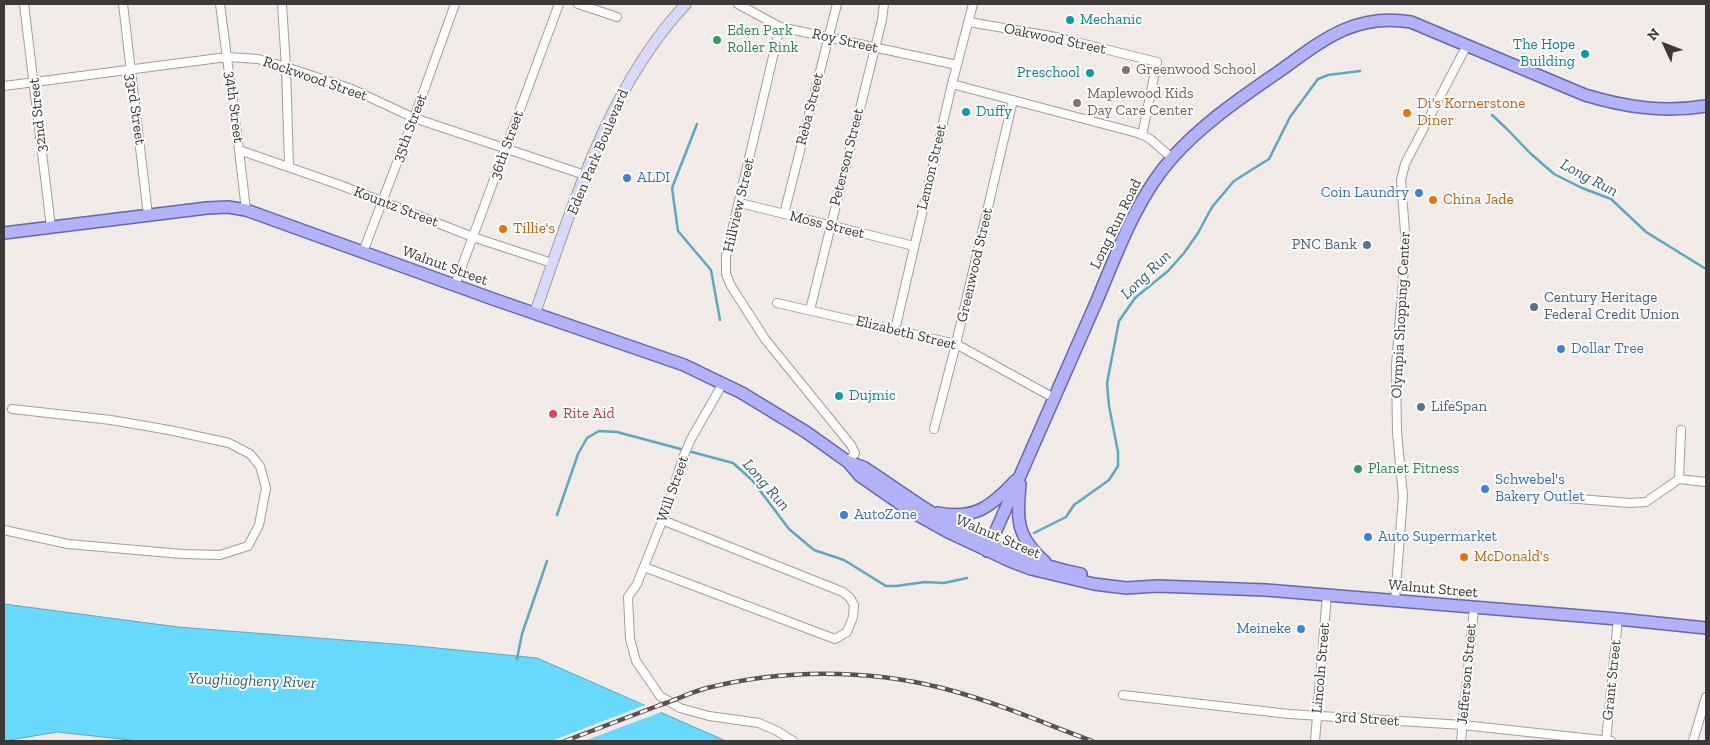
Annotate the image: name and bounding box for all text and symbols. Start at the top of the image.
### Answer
place label: Mechanic [1080,11,1142,29]
marker: Mechanic [1064,14,1076,26]
street label: Oakwood Street [1002,19,1108,59]
north arrow [1640,20,1690,70]
place label: Eden Park Roller Rink [727,22,798,57]
street label: Roy Street [810,25,880,57]
text: N [1644,25,1664,44]
marker: Eden Park Roller Rink [711,34,723,46]
place label: The Hope Building [1513,36,1575,71]
marker: The Hope Building [1579,48,1591,60]
street label: Rockwood Street [260,53,370,105]
place label: Greenwood School [1136,61,1256,79]
place label: Preschool [1017,64,1080,82]
marker: Greenwood School [1120,64,1132,76]
marker: Preschool [1084,67,1096,79]
street label: 34th Street [221,70,247,144]
street label: Reba Street [792,71,828,147]
street label: 33rd Street [121,72,149,146]
street label: 32nd Street [25,77,51,153]
place label: Maplewood Kids Day Care Center [1087,85,1193,120]
street label: Eden Park Boulevard [563,87,633,217]
street label: 35th Street [389,91,431,165]
place label: Di's Kornerstone Diner [1417,95,1525,130]
marker: Maplewood Kids Day Care Center [1071,97,1083,109]
place label: Duffy [976,103,1012,121]
street label: Peterson Street [826,106,868,208]
marker: Duffy [960,106,972,118]
marker: Di's Kornerstone Diner [1401,107,1413,119]
street label: 36th Street [486,108,528,182]
street label: Lemon Street [913,122,951,212]
water label: Long Run [1557,155,1621,201]
street label: Hillview Street [719,156,759,254]
place label: ALDI [637,169,670,187]
marker: ALDI [621,172,633,184]
street label: Long Run Road [1086,176,1146,272]
street label: Kountz Street [351,183,441,231]
place label: Coin Laundry [1321,184,1409,202]
marker: Coin Laundry [1413,187,1425,199]
place label: China Jade [1443,191,1513,209]
marker: China Jade [1427,194,1439,206]
street label: Greenwood Street [953,206,997,324]
street label: Moss Street [788,207,866,243]
place label: Tillie's [513,220,555,238]
marker: Tillie's [497,223,509,235]
street label: Olympia Shopping Center [1388,231,1414,399]
place label: PNC Bank [1292,236,1357,254]
marker: PNC Bank [1361,239,1373,251]
street label: Walnut Street [400,242,490,290]
water label: Long Run [1117,246,1175,304]
place label: Century Heritage Federal Credit Union [1544,289,1679,324]
marker: Century Heritage Federal Credit Union [1528,301,1540,313]
street label: Elizabeth Street [854,312,958,354]
place label: Dollar Tree [1571,340,1644,358]
marker: Dollar Tree [1555,343,1567,355]
place label: Dujmic [849,387,896,405]
marker: Dujmic [833,390,845,402]
place label: LifeSpan [1431,398,1487,416]
marker: LifeSpan [1415,401,1427,413]
place label: Rite Aid [563,405,615,423]
marker: Rite Aid [547,408,559,420]
street label: Will Street [653,454,693,524]
water label: Long Run [738,455,794,515]
place label: Planet Fitness [1368,460,1459,478]
marker: Planet Fitness [1352,463,1364,475]
place label: Schwebel's Bakery Outlet [1495,471,1585,506]
marker: Schwebel's Bakery Outlet [1479,483,1491,495]
place label: AutoZone [854,506,917,524]
marker: AutoZone [838,509,850,521]
street label: Walnut Street [953,511,1043,563]
place label: Auto Supermarket [1378,528,1497,546]
marker: Auto Supermarket [1362,531,1374,543]
place label: McDonald's [1474,548,1549,566]
marker: McDonald's [1458,551,1470,563]
street label: Walnut Street [1387,576,1479,602]
place label: Meineke [1237,620,1291,638]
street label: Lincoln Street [1308,622,1334,714]
marker: Meineke [1295,623,1307,635]
street label: Jefferson Street [1454,623,1480,725]
street label: Grant Street [1599,639,1625,721]
water label: Youghiogheny River [188,669,316,693]
street label: 3rd Street [1334,708,1400,730]

